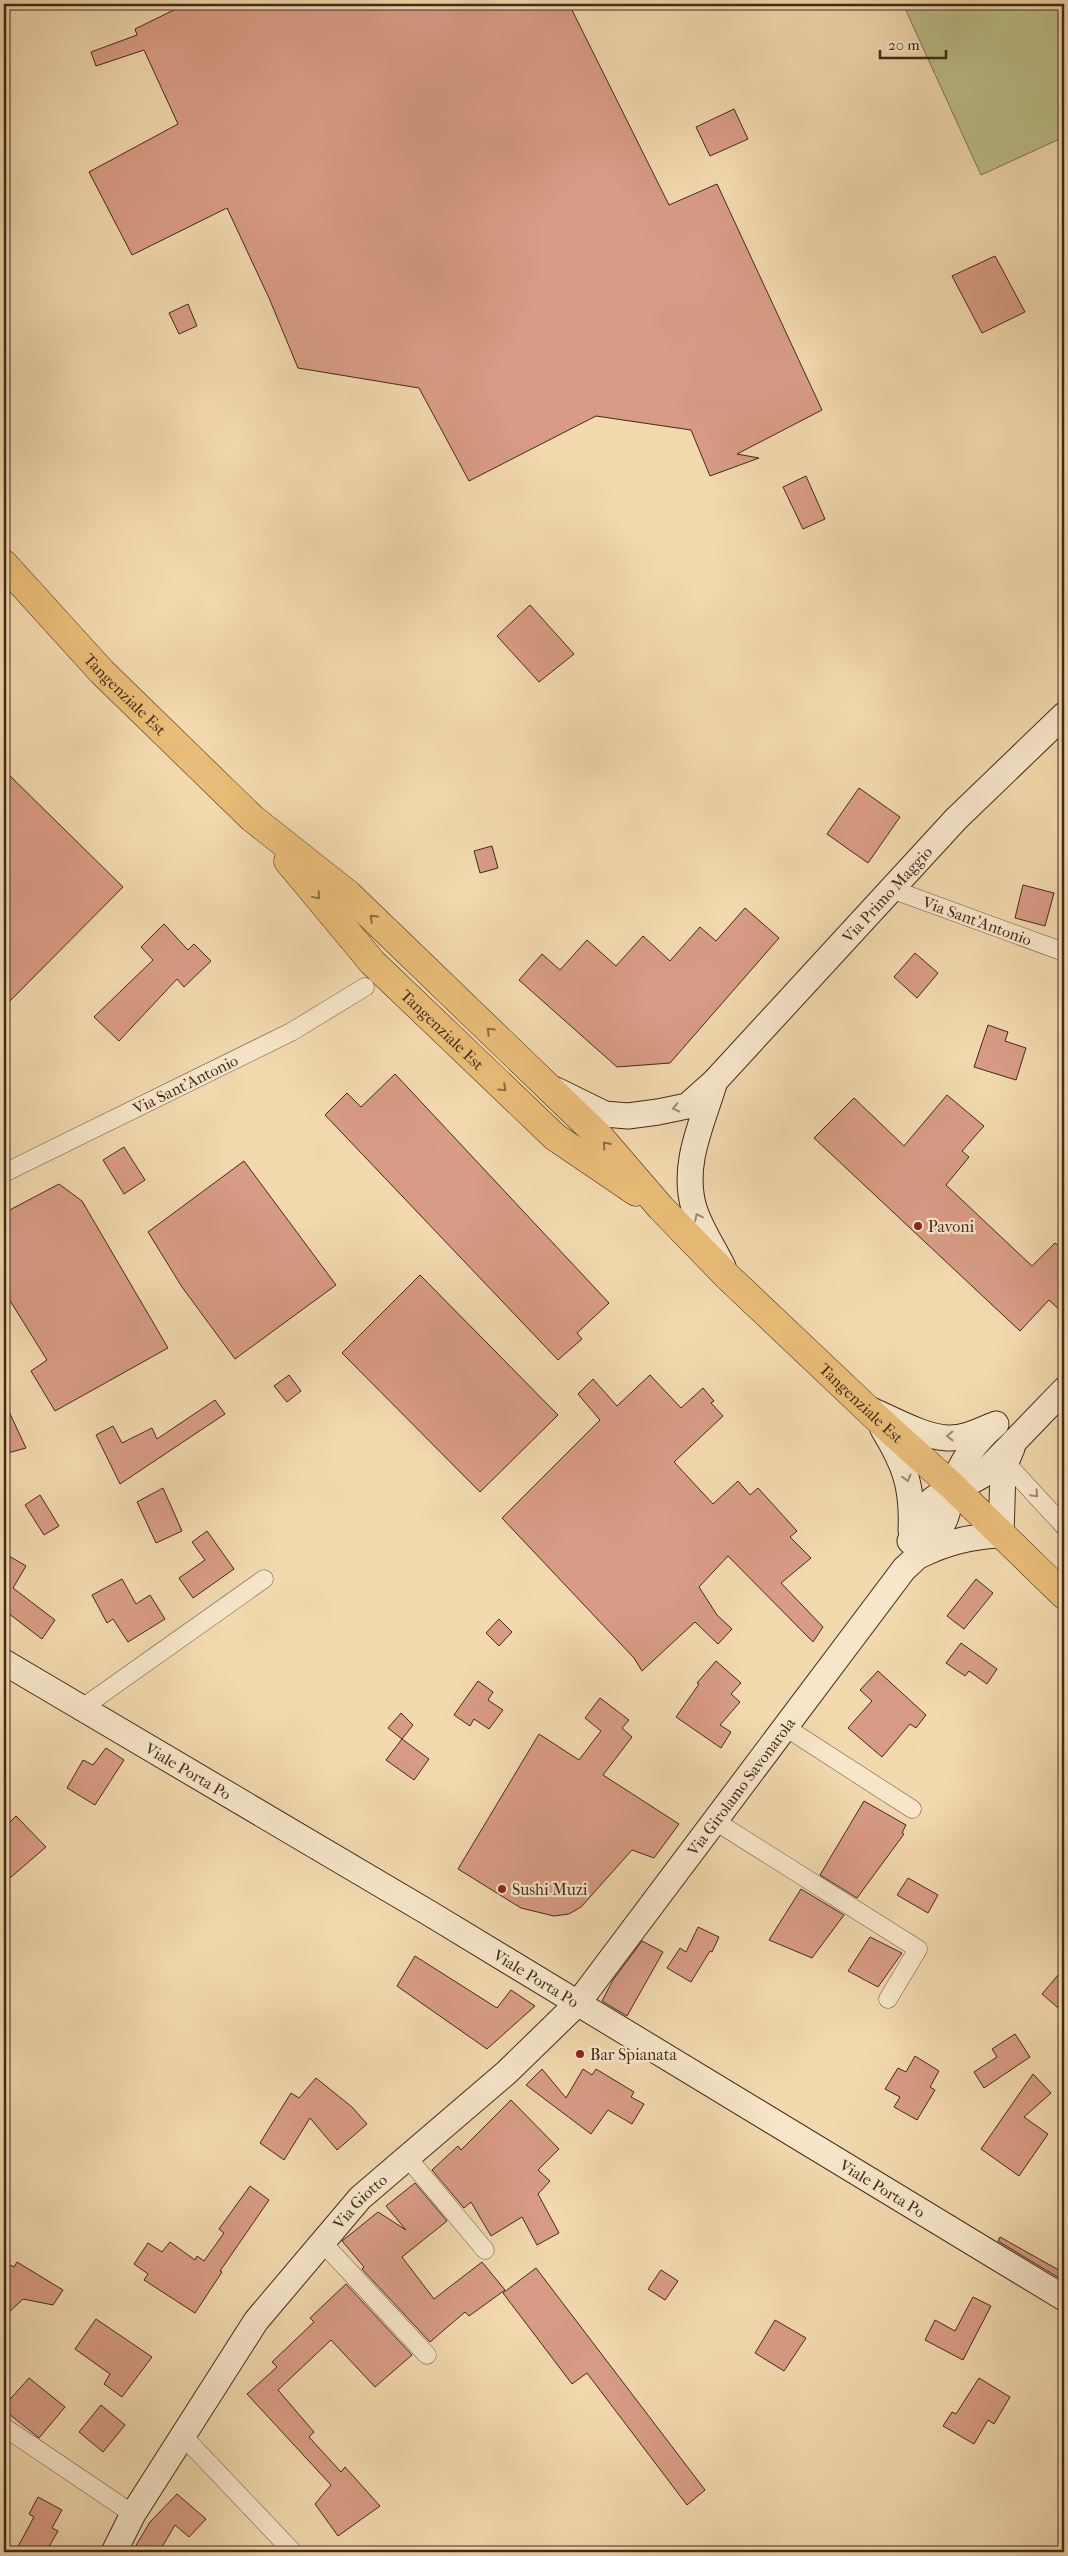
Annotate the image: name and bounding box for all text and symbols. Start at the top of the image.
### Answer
scale bar [880,28,947,60]
text: 20 m [888,36,920,54]
street label: Tangenziale Est [80,650,170,740]
street label: Via Primo Maggio [838,842,936,947]
one-way arrow [311,890,320,899]
street label: Via Sant'Antonio [919,892,1034,949]
one-way arrow [370,915,379,924]
street label: Tangenziale Est [397,986,488,1074]
one-way arrow [487,1028,496,1037]
street label: Via Sant'Antonio [129,1051,241,1119]
one-way arrow [497,1082,506,1091]
one-way arrow [672,1102,681,1113]
one-way arrow [603,1141,612,1150]
one-way arrow [694,1214,704,1223]
place label: Pavoni [928,1217,975,1236]
marker: Pavoni [912,1220,924,1232]
street label: Tangenziale Est [815,1359,907,1447]
one-way arrow [945,1431,953,1442]
one-way arrow [901,1473,911,1481]
one-way arrow [1029,1489,1038,1498]
street label: Via Girolamo Savonarola [683,1713,799,1860]
street label: Viale Porta Po [141,1738,234,1804]
place label: Sushi Muzi [512,1880,588,1899]
marker: Sushi Muzi [496,1883,508,1895]
street label: Viale Porta Po [489,1945,582,2012]
place label: Bar Spianata [590,2045,677,2064]
marker: Bar Spianata [574,2048,586,2060]
street label: Viale Porta Po [835,2155,928,2222]
street label: Via Giotto [328,2170,391,2234]

